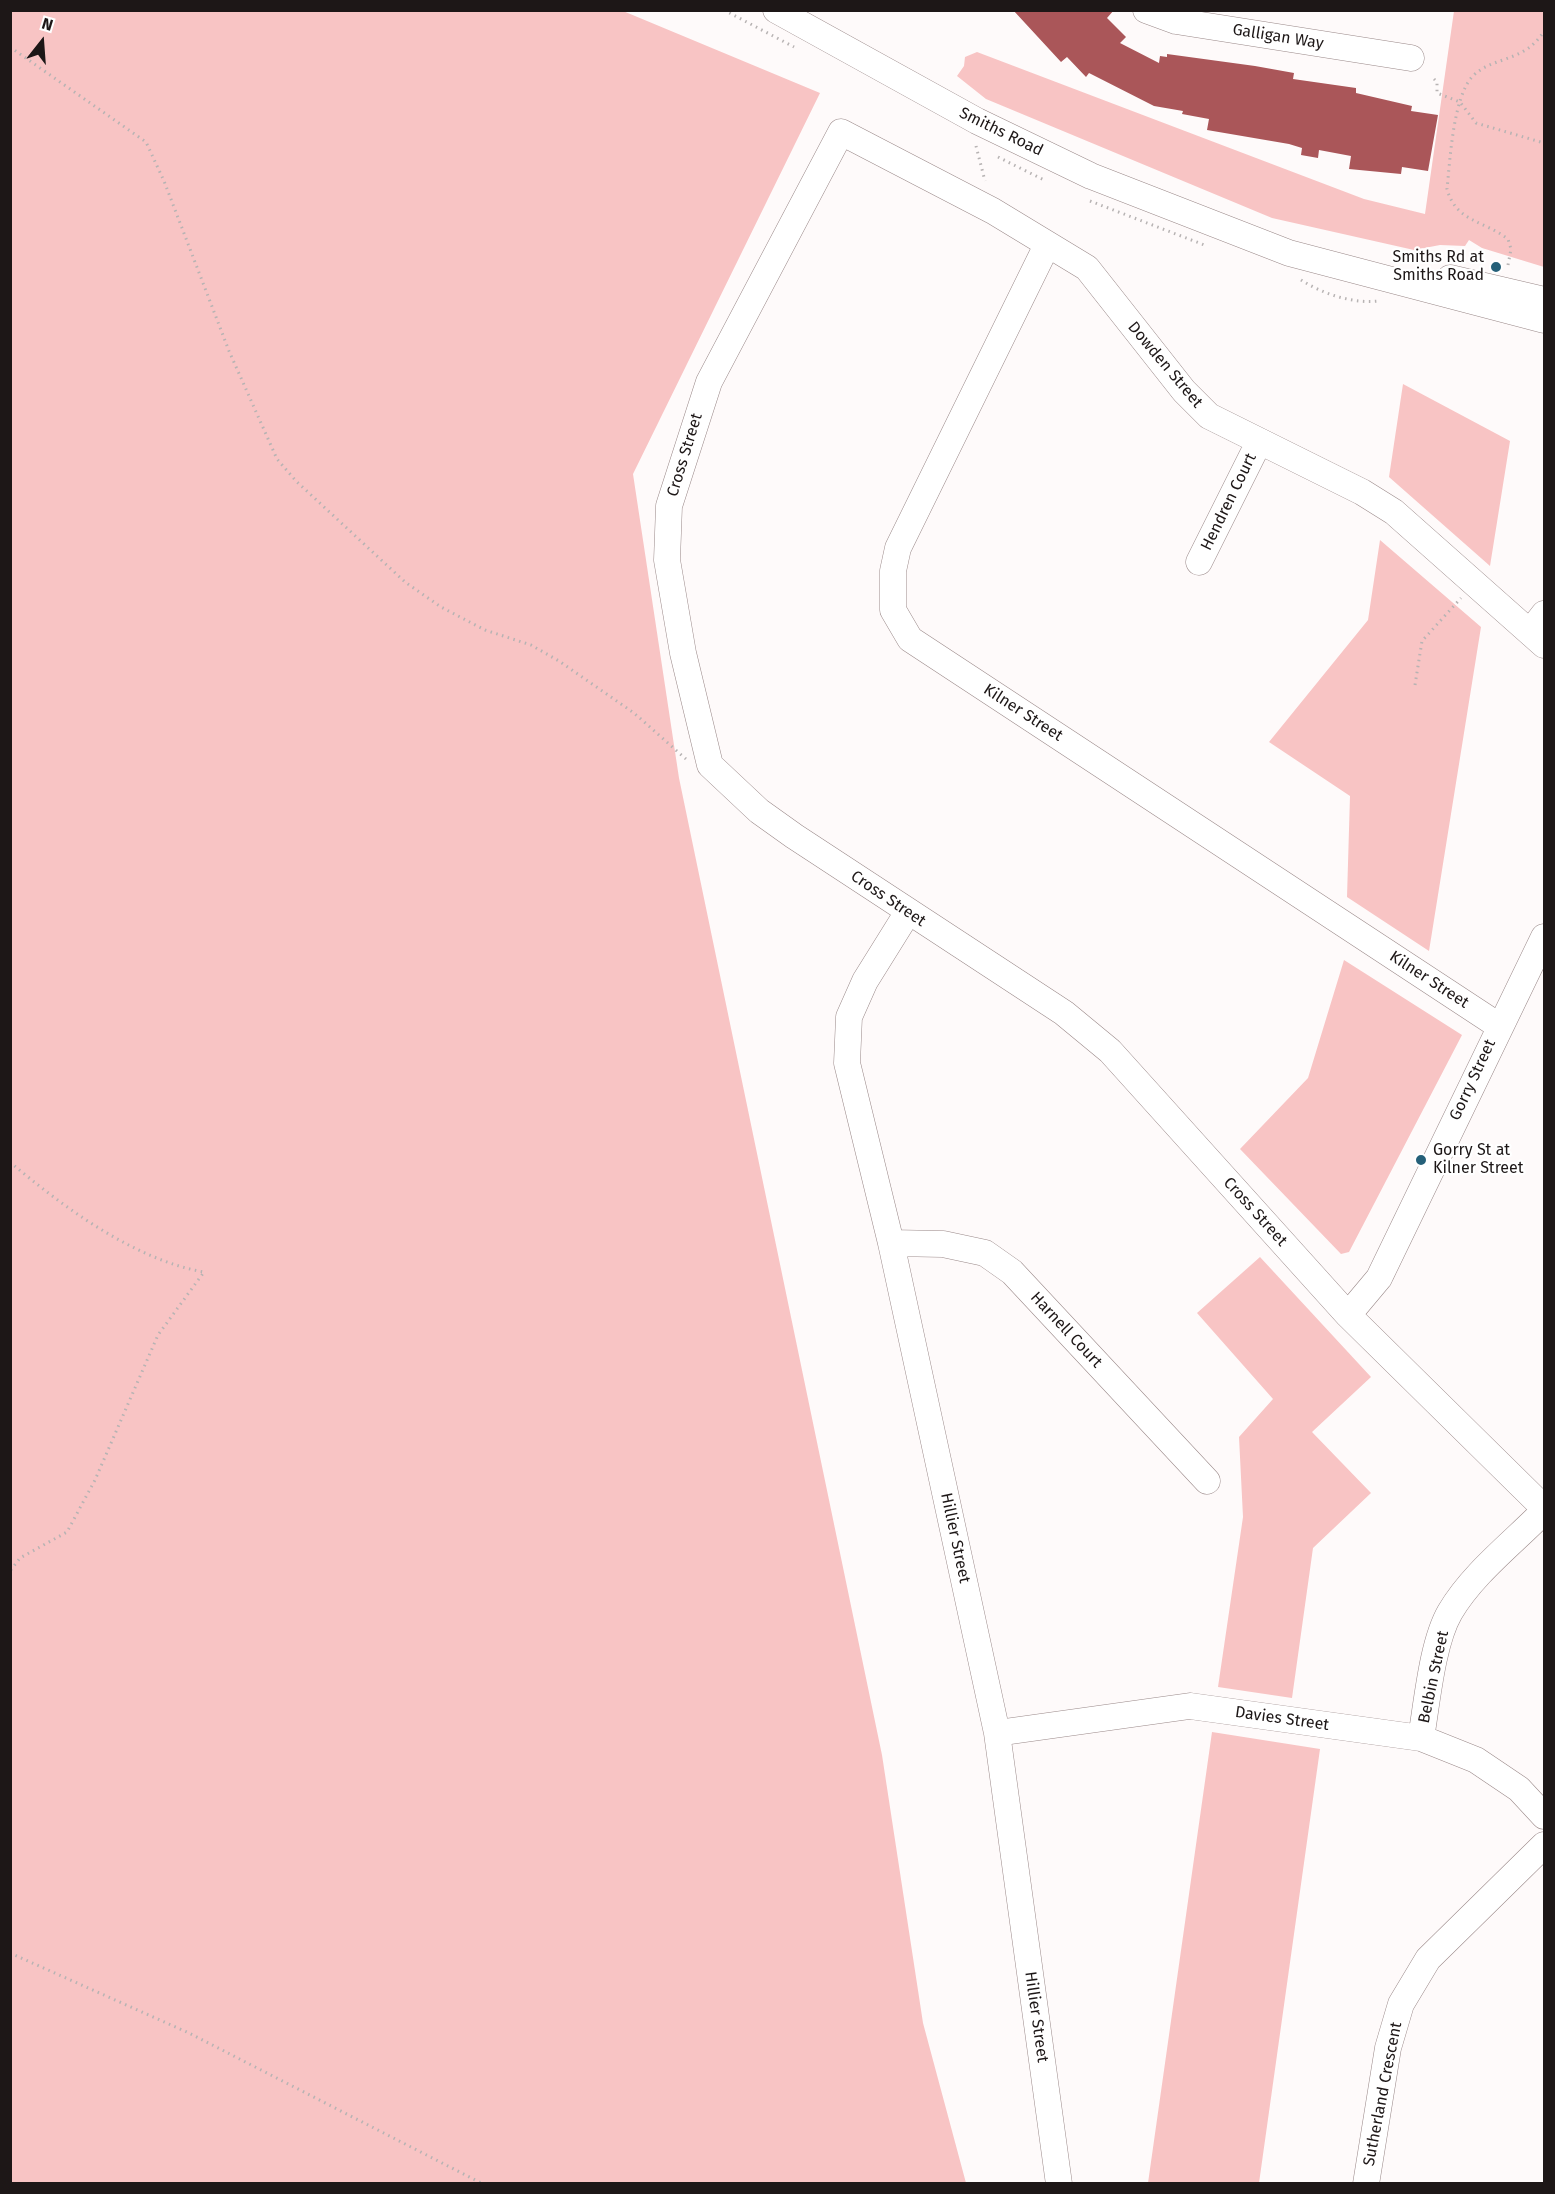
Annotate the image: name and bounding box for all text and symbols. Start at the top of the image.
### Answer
north arrow [12,12,72,72]
text: N [40,14,55,35]
street label: Galligan Way [1231,20,1325,54]
street label: Smiths Road [956,103,1046,161]
place label: Smiths Rd at Smiths Road [1392,248,1484,286]
marker: Smiths Rd at Smiths Road [1489,260,1503,274]
street label: Dowden Street [1123,318,1207,412]
street label: Cross Street [663,411,707,499]
street label: Hendren Court [1197,450,1261,554]
street label: Kilner Street [980,680,1066,746]
street label: Cross Street [847,867,929,931]
street label: Kilner Street [1386,947,1472,1013]
street label: Gorry Street [1446,1036,1500,1124]
place label: Gorry St at Kilner Street [1433,1141,1524,1179]
marker: Gorry St at Kilner Street [1414,1153,1428,1167]
street label: Cross Street [1219,1174,1291,1250]
street label: Harnell Court [1026,1288,1106,1372]
street label: Hillier Street [936,1491,974,1585]
street label: Belbin Street [1415,1629,1453,1725]
street label: Davies Street [1234,1703,1330,1735]
street label: Hillier Street [1020,1970,1052,2064]
street label: Sutherland Crescent [1360,2020,1406,2168]

